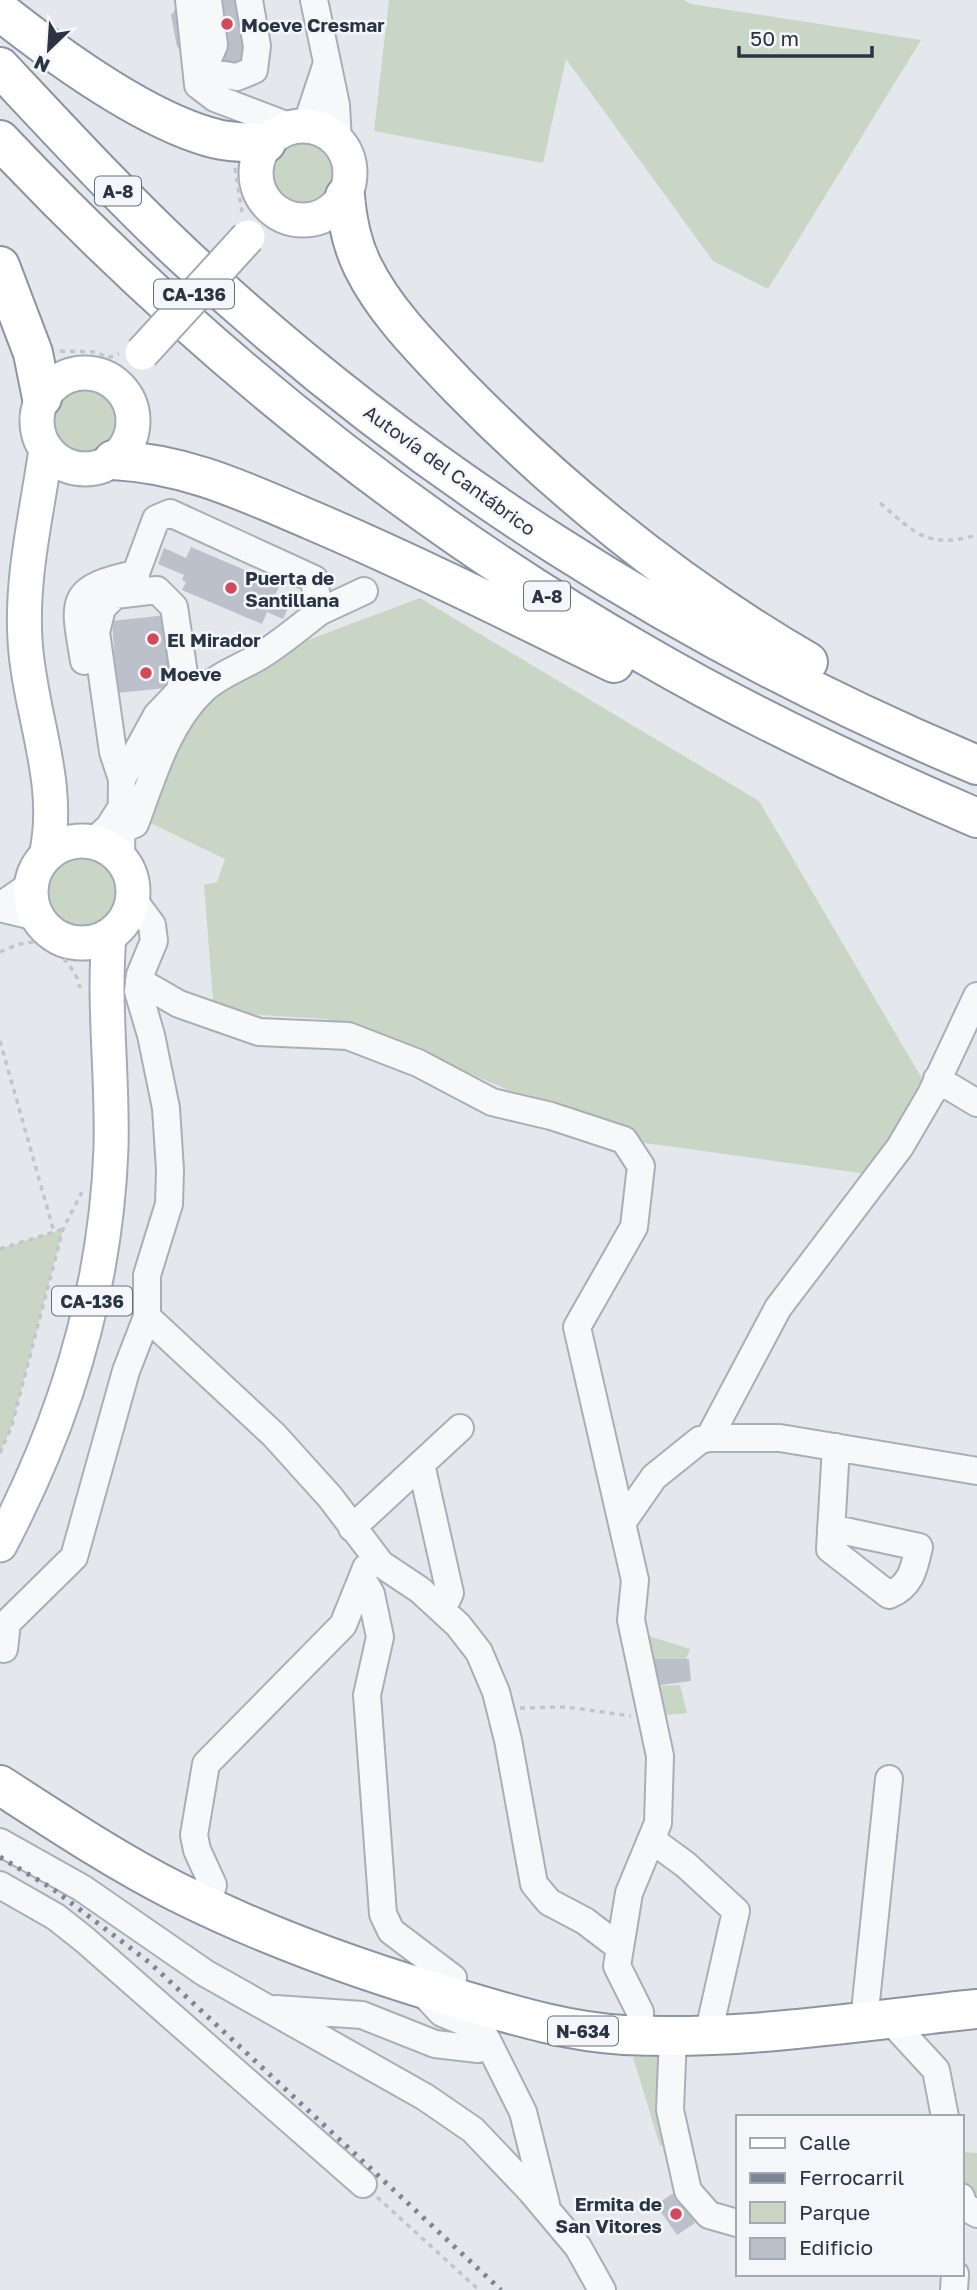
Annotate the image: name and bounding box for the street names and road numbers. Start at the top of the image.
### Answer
road number: A-8 [95,176,141,206]
road number: CA-136 [154,280,234,308]
street label: Autovía del Cantábrico [360,400,540,540]
road number: A-8 [524,582,570,610]
road number: CA-136 [52,1286,132,1316]
road number: N-634 [548,2017,618,2046]

